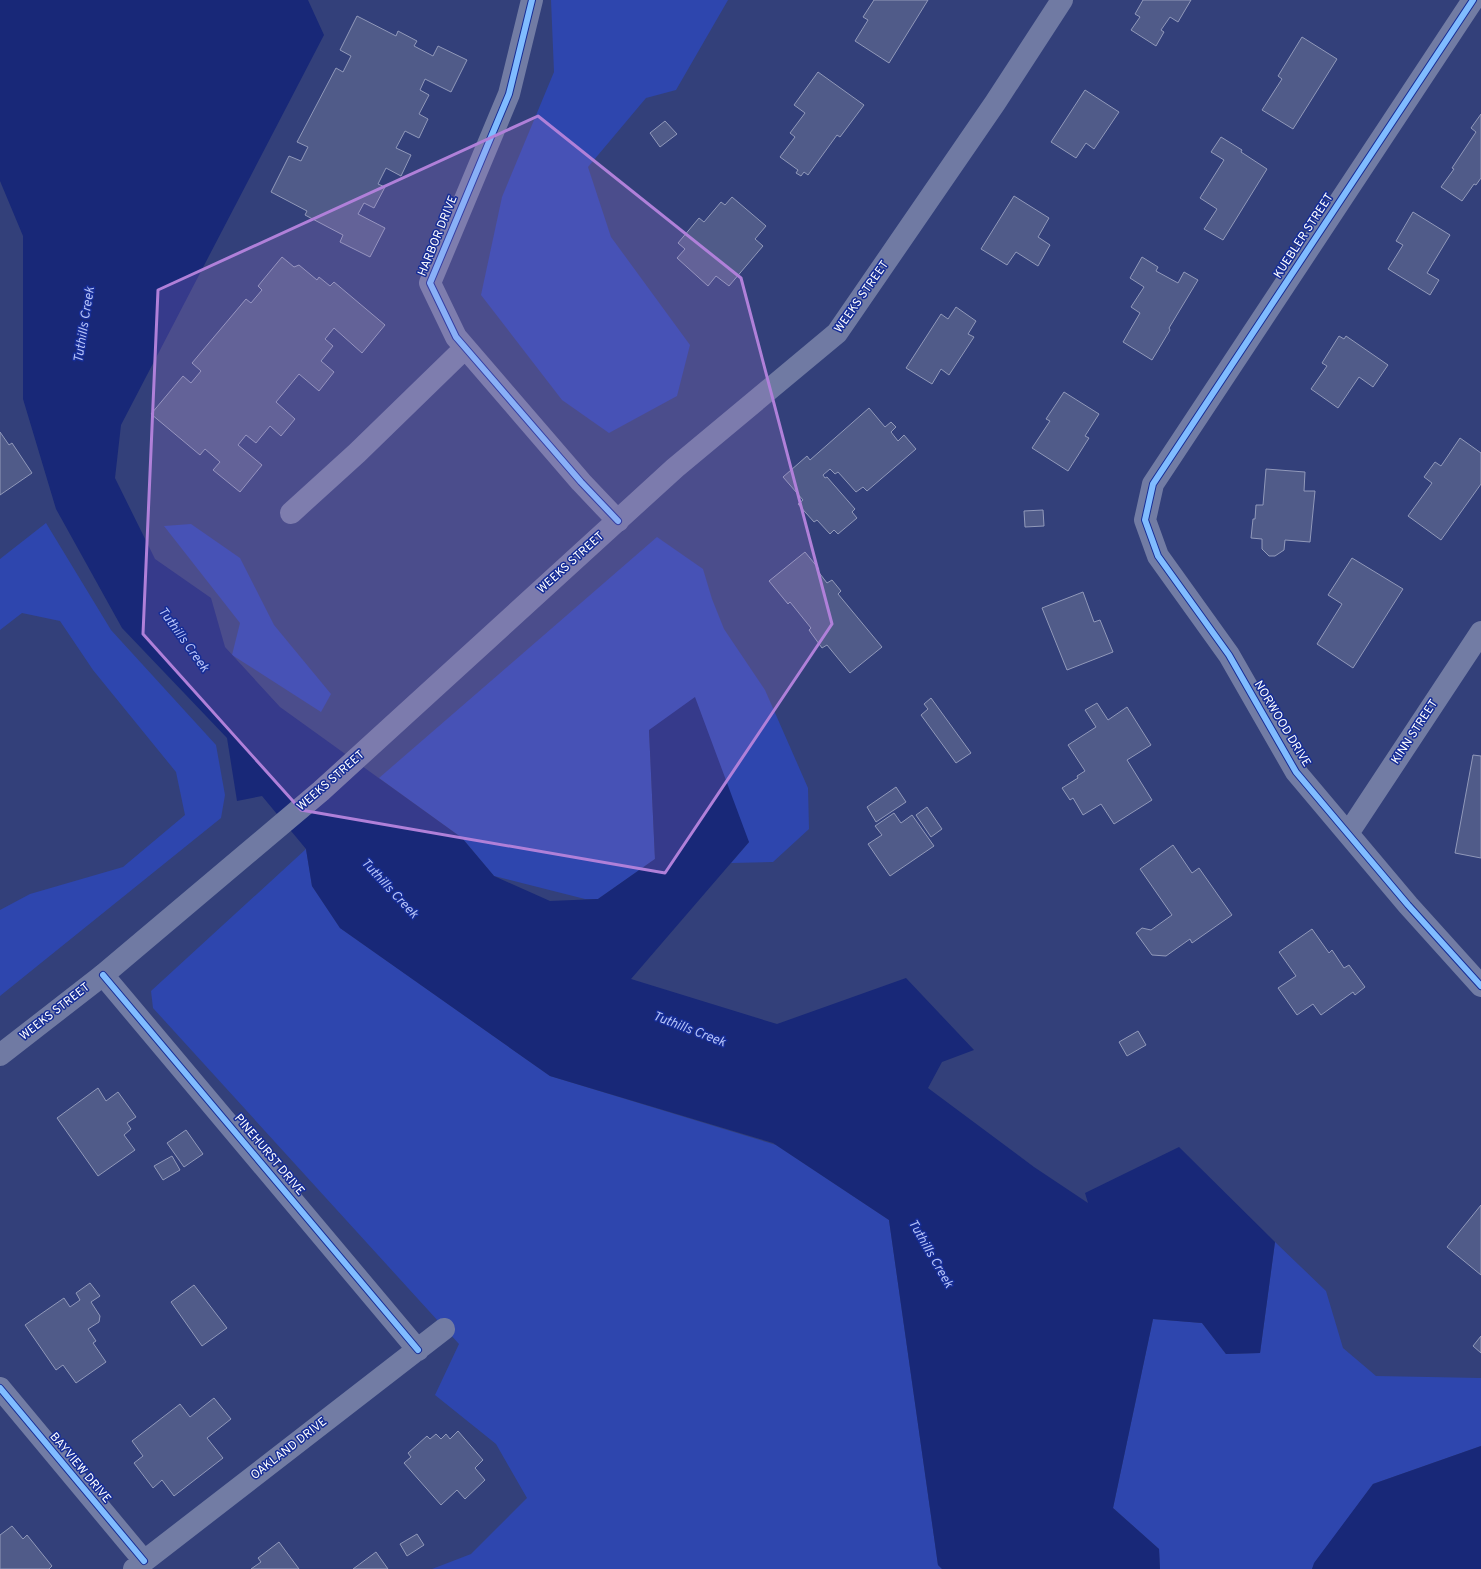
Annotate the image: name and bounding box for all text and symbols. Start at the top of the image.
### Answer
street label: KUEBLER STREET [1270,190,1338,282]
street label: HARBOR DRIVE [415,193,461,279]
street label: WEEKS STREET [831,258,893,336]
water label: Tuthills Creek [71,285,99,364]
street label: WEEKS STREET [534,529,608,597]
water label: Tuthills Creek [154,604,212,676]
street label: NORWOOD DRIVE [1250,678,1314,770]
street label: KINN STREET [1388,697,1442,767]
street label: WEEKS STREET [294,747,368,815]
water label: Tuthills Creek [357,856,421,923]
street label: WEEKS STREET [17,980,93,1044]
water label: Tuthills Creek [650,1009,728,1051]
street label: PINEHURST DRIVE [230,1111,308,1199]
water label: Tuthills Creek [904,1217,956,1292]
street label: OAKLAND DRIVE [248,1414,330,1484]
street label: BAYVIEW DRIVE [46,1429,114,1507]

